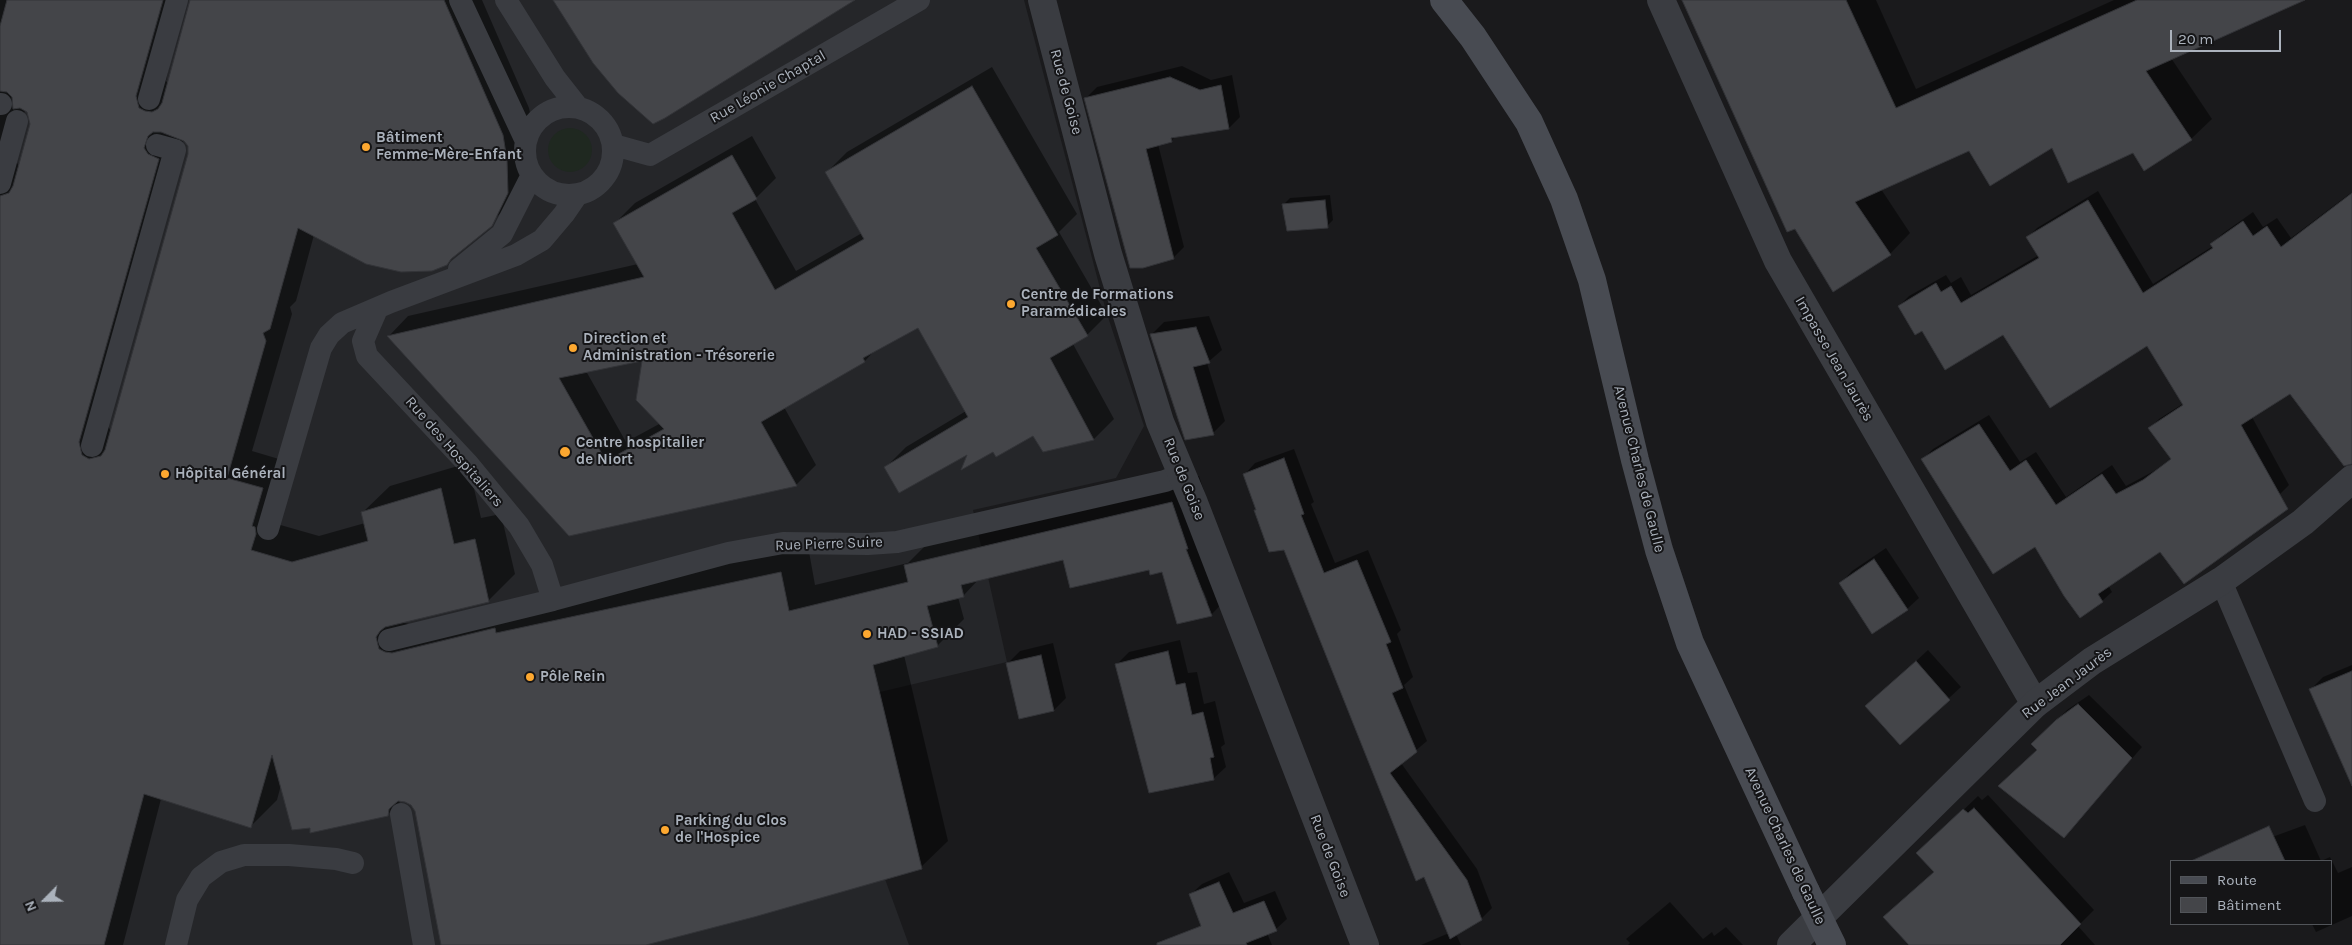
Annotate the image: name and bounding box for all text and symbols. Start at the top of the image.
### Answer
scale bar [2172,20,2283,52]
text: 20 m [2178,30,2213,48]
street label: Rue Léonie Chaptal [707,47,829,127]
street label: Rue de Goise [1046,47,1086,137]
place label: Bâtiment Femme-Mère-Enfant [376,129,522,164]
marker: Bâtiment Femme-Mère-Enfant [360,141,372,153]
place label: Centre de Formations Paramédicales [1021,286,1174,321]
street label: Impasse Jean Jaurès [1791,293,1877,425]
marker: Centre de Formations Paramédicales [1005,298,1017,310]
place label: Direction et Administration - Trésorerie [583,330,775,365]
marker: Direction et Administration - Trésorerie [567,342,579,354]
street label: Avenue Charles de Gaulle [1610,384,1668,554]
street label: Rue des Hospitaliers [401,393,507,511]
place label: Centre hospitalier de Niort [576,434,704,469]
street label: Rue de Goise [1159,435,1209,523]
marker: Centre hospitalier de Niort [558,445,572,459]
place label: Hôpital Général [175,465,286,483]
marker: Hôpital Général [159,468,171,480]
street label: Rue Pierre Suire [775,533,883,555]
place label: HAD - SSIAD [877,625,964,643]
marker: HAD - SSIAD [861,628,873,640]
street label: Rue Jean Jaurès [2018,643,2116,723]
place label: Pôle Rein [540,668,605,686]
marker: Pôle Rein [524,671,536,683]
street label: Avenue Charles de Gaulle [1741,764,1829,928]
place label: Parking du Clos de l'Hospice [675,812,787,847]
street label: Rue de Goise [1306,812,1354,900]
marker: Parking du Clos de l'Hospice [659,824,671,836]
legend [2170,860,2332,925]
text: Route [2217,871,2257,889]
north arrow [20,875,70,925]
text: Bâtiment [2217,896,2281,914]
text: N [21,898,41,914]

